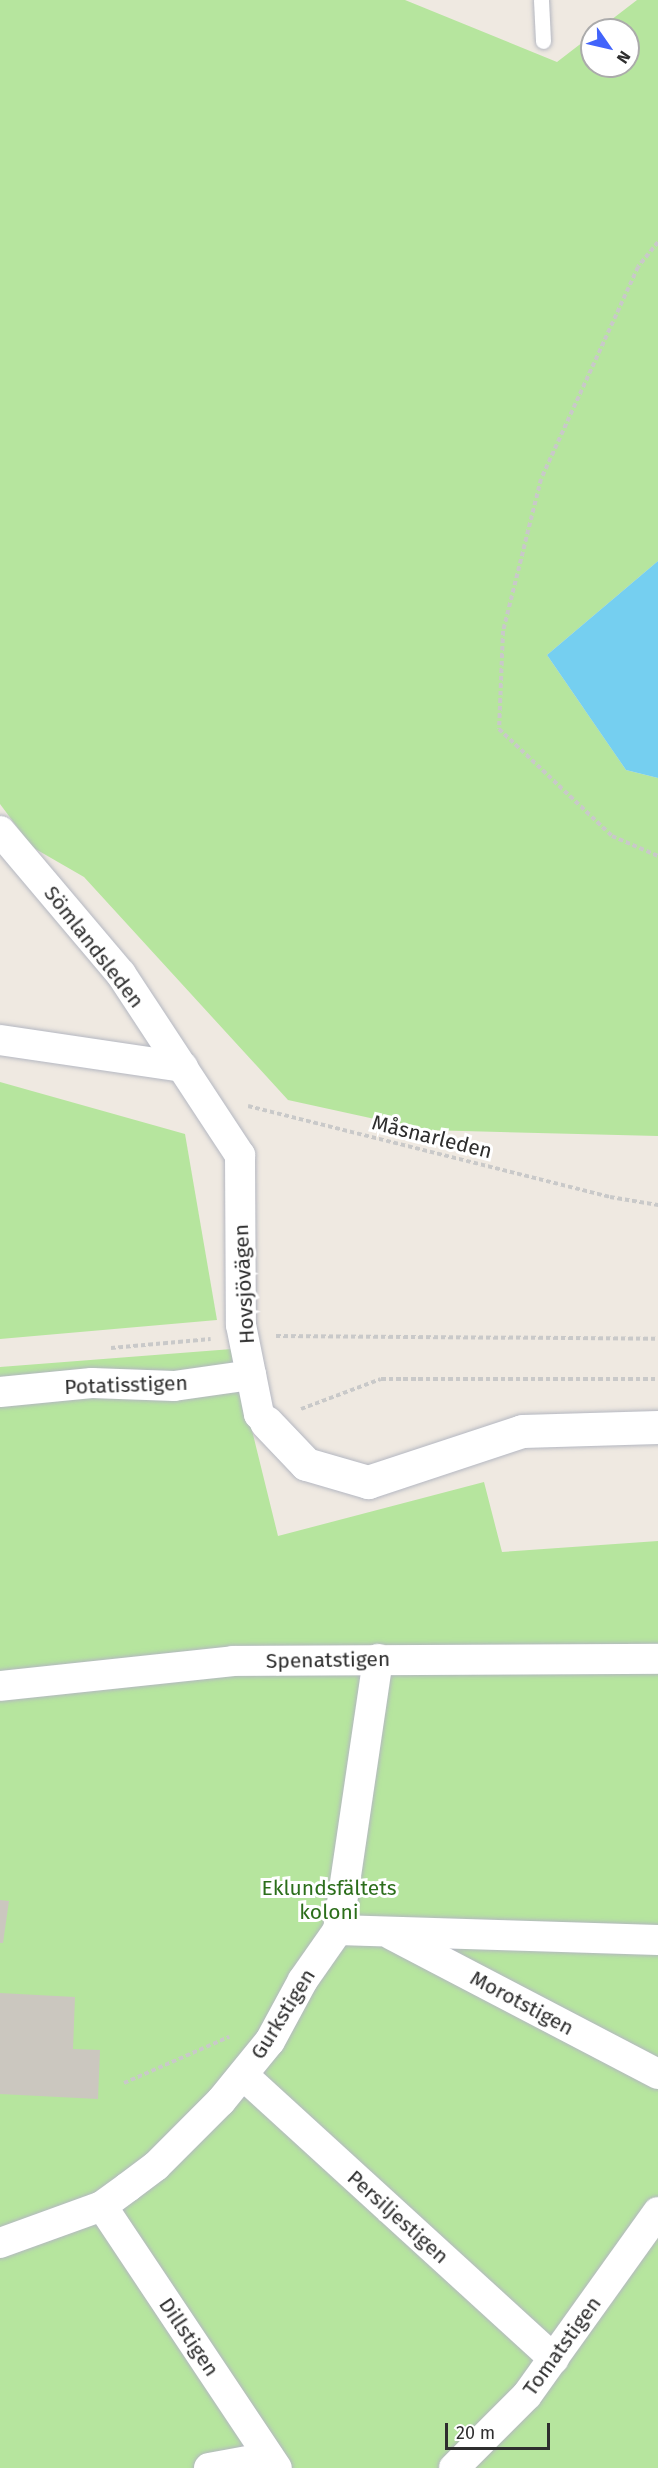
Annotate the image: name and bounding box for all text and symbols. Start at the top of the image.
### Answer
north arrow [580,18,640,78]
text: N [613,48,635,67]
street label: Sömlandsleden [39,881,149,1013]
street label: Måsnarleden [369,1110,495,1164]
street label: Hovsjövägen [228,1223,260,1345]
street label: Potatisstigen [64,1370,188,1400]
street label: Spenatstigen [266,1646,390,1674]
park label: Eklundsfältets koloni [261,1875,397,1925]
street label: Gurkstigen [245,1964,321,2064]
street label: Morotstigen [466,1965,578,2041]
street label: Persiljestigen [342,2165,454,2269]
street label: Tomatstigen [518,2291,606,2401]
street label: Dillstigen [154,2293,224,2381]
scale bar [448,2411,553,2449]
text: 20 m [456,2422,495,2444]

